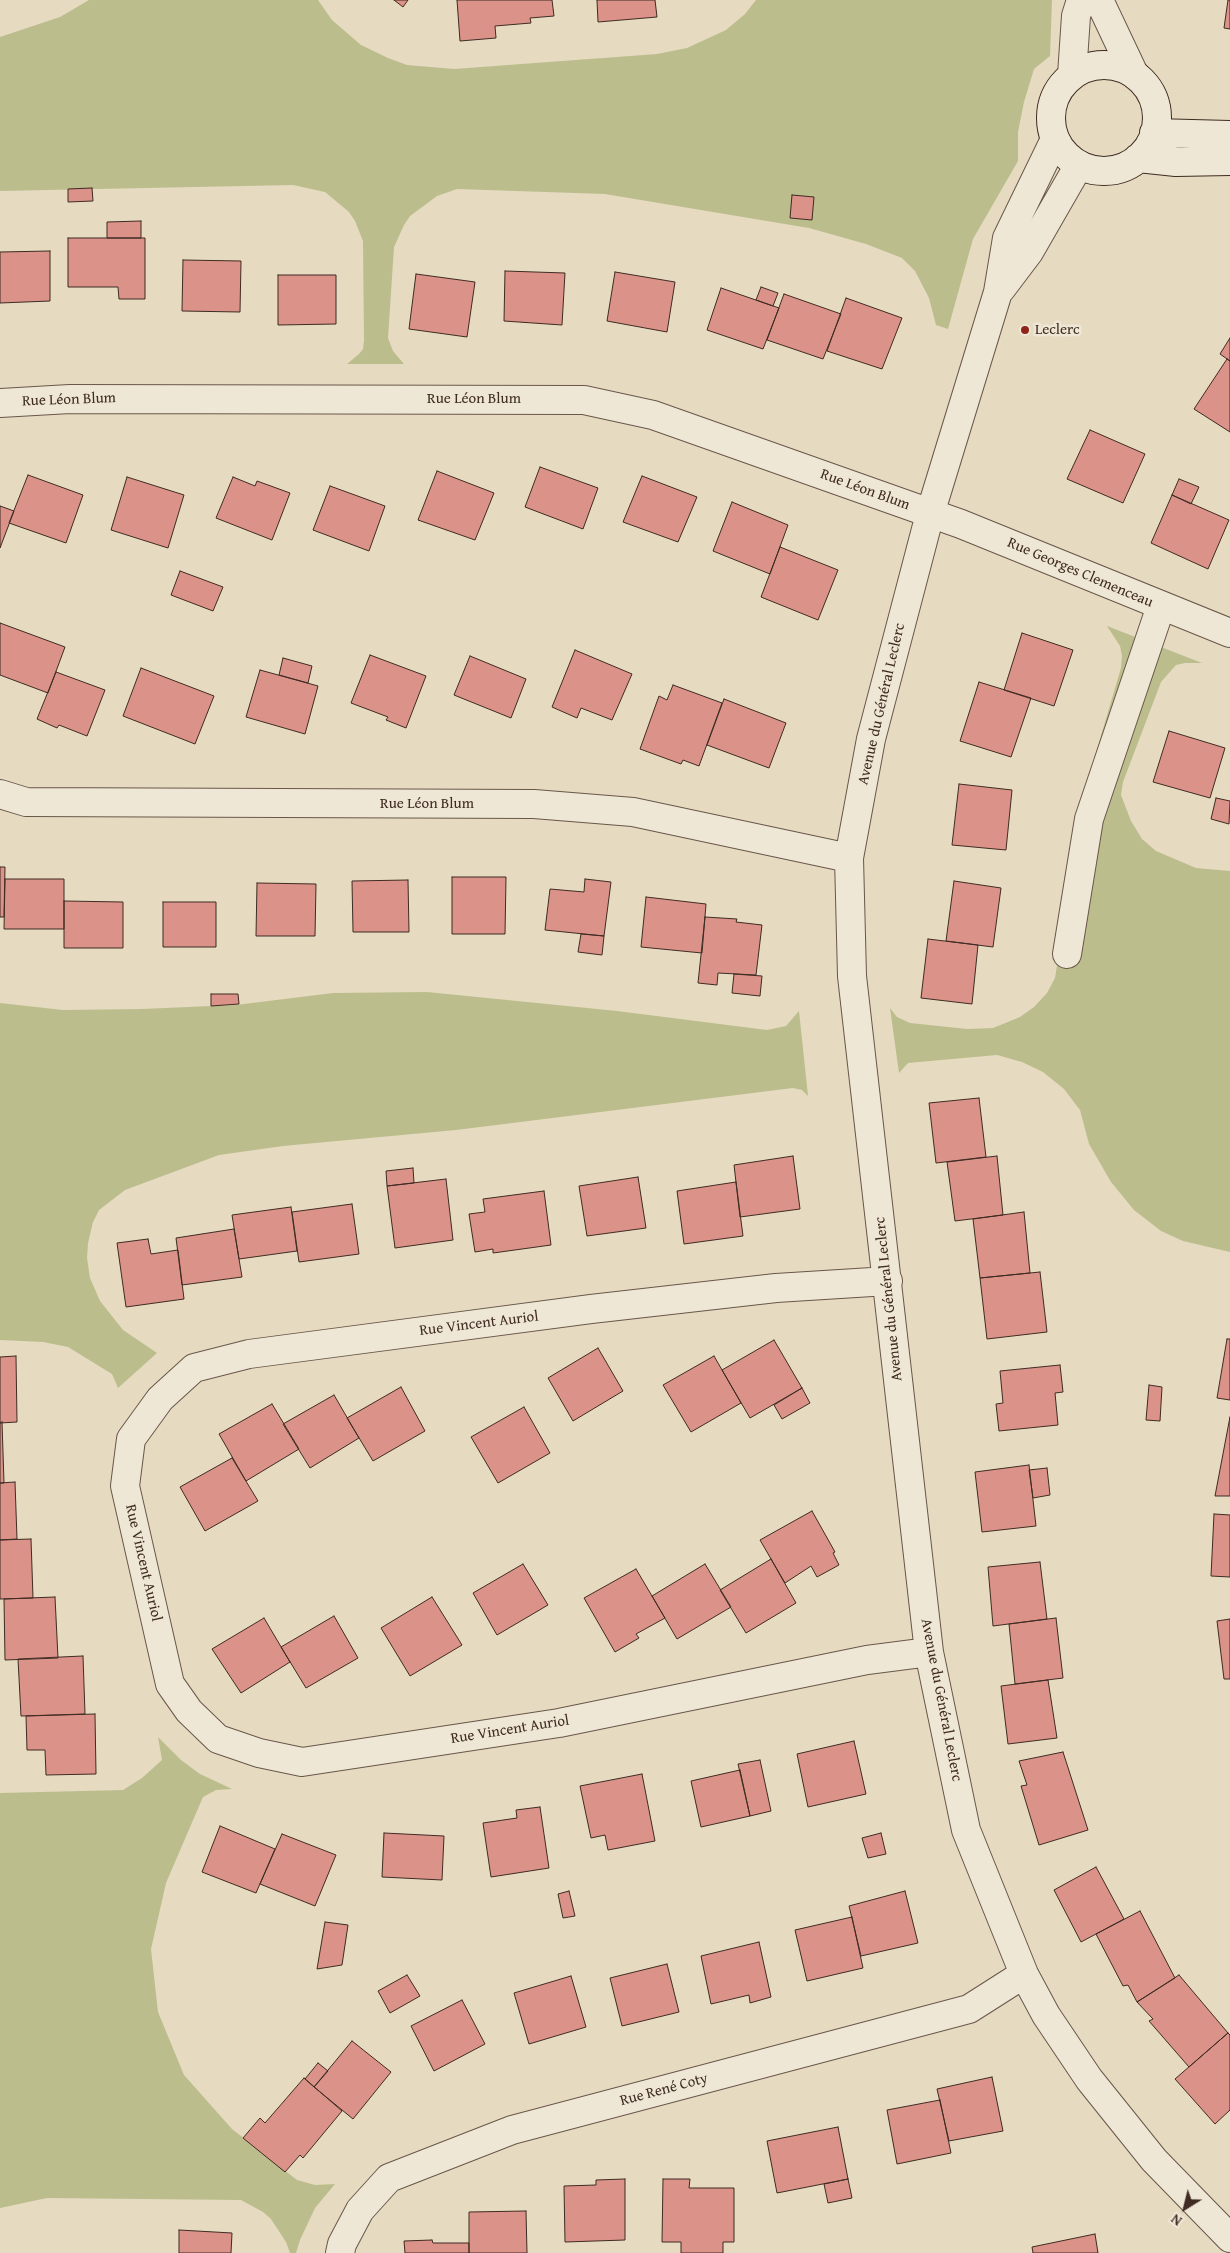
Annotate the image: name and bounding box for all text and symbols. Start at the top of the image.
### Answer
place label: Leclerc [1035,321,1080,339]
marker: Leclerc [1019,324,1031,336]
street label: Rue Léon Blum [22,389,116,411]
street label: Rue Léon Blum [427,390,521,408]
street label: Rue Léon Blum [818,465,912,515]
street label: Rue Georges Clemenceau [1004,534,1156,612]
street label: Avenue du Général Leclerc [855,621,909,787]
street label: Rue Léon Blum [380,795,474,813]
street label: Avenue du Général Leclerc [871,1216,907,1382]
street label: Rue Vincent Auriol [418,1308,540,1340]
street label: Rue Vincent Auriol [121,1503,165,1623]
street label: Avenue du Général Leclerc [916,1617,966,1783]
street label: Rue Vincent Auriol [449,1712,571,1748]
street label: Rue René Coty [618,2070,710,2110]
north arrow [1160,2183,1210,2233]
text: N [1167,2209,1186,2231]

